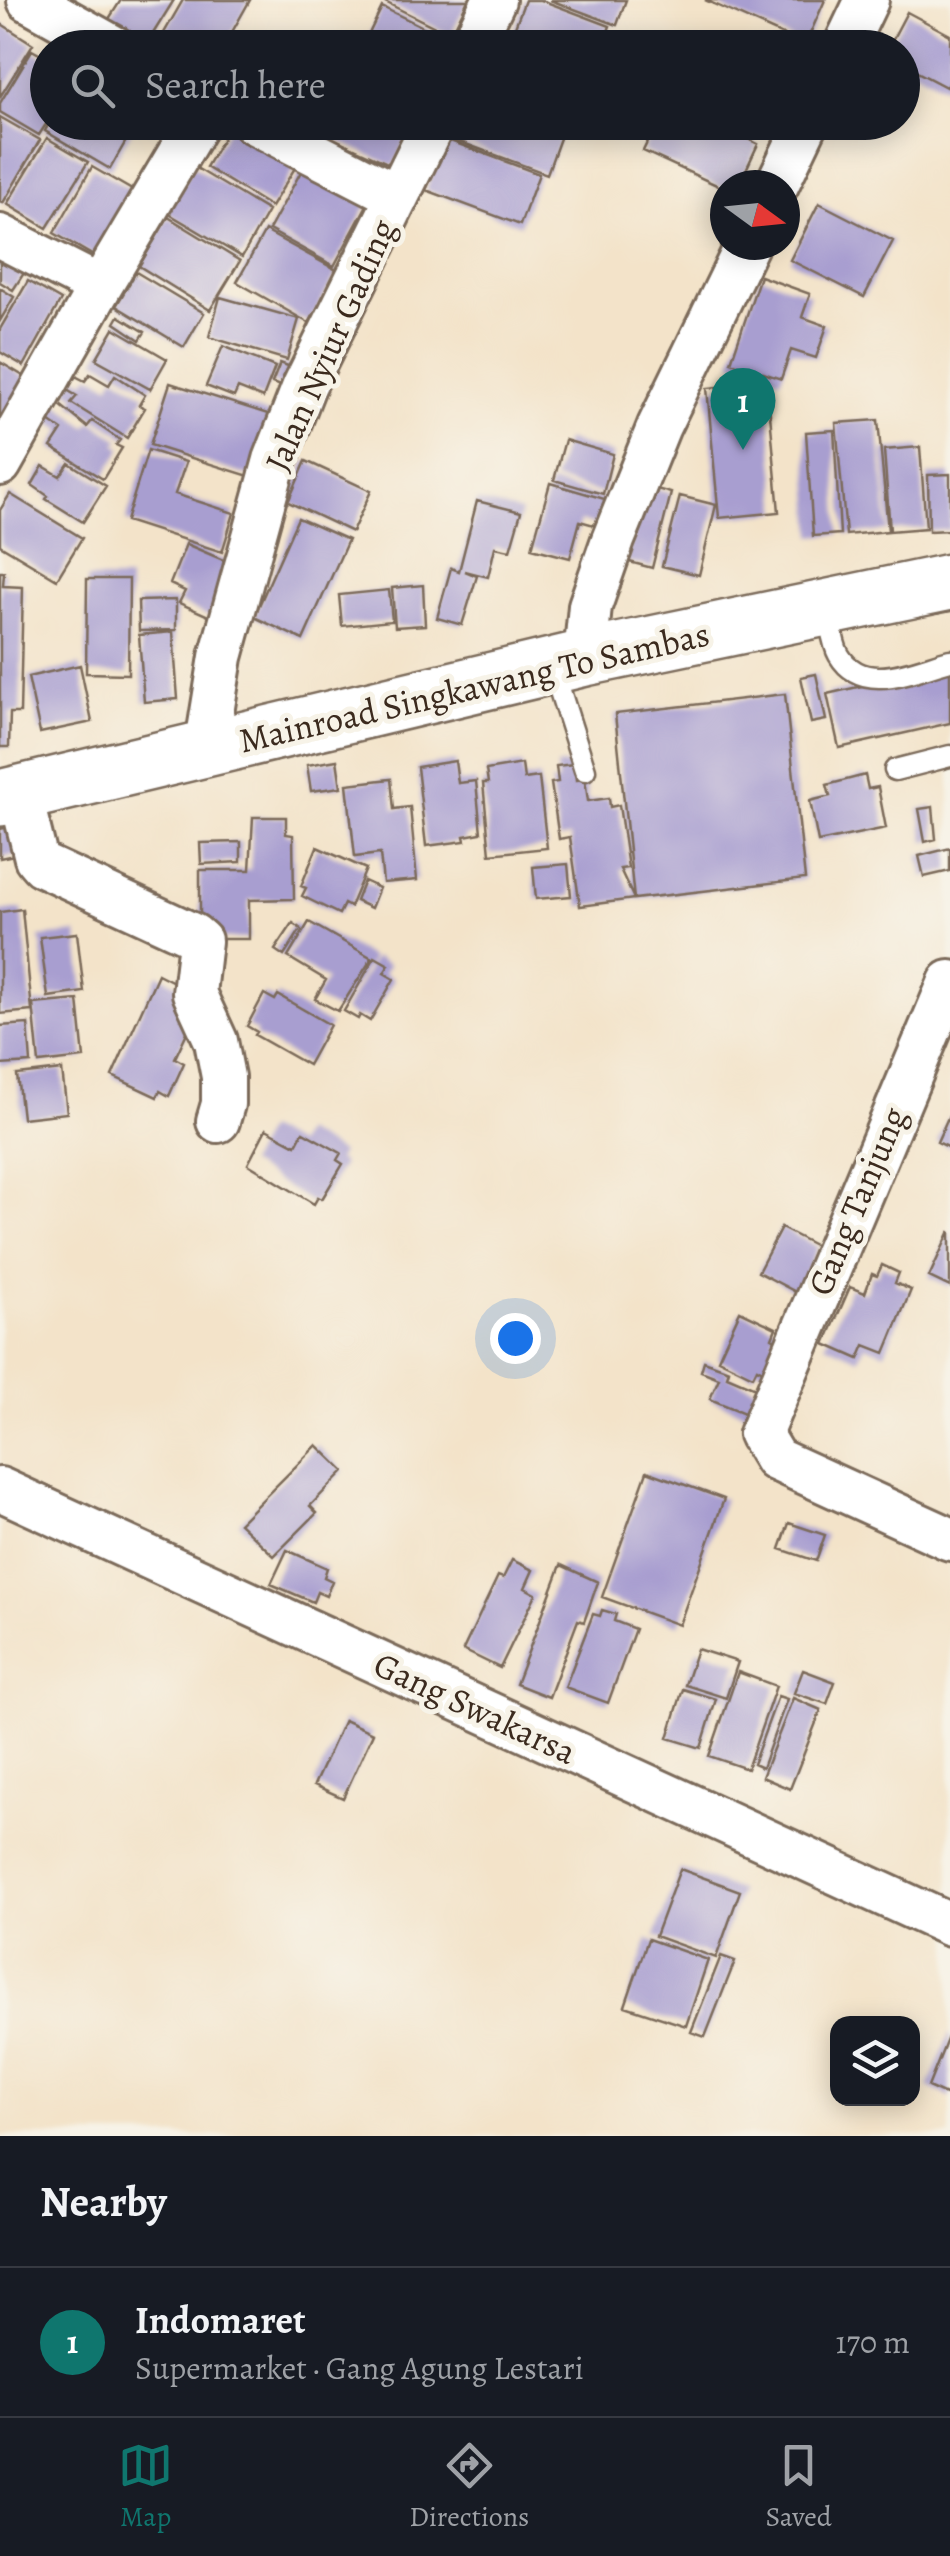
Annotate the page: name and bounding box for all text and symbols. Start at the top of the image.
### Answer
search box [30,30,920,140]
icon: search [65,58,120,113]
text: Search here [145,59,326,111]
north arrow [710,170,800,260]
street label: Jalan Nyiur Gading [253,211,407,479]
pin: 1 [710,368,776,450]
street label: Mainroad Singkawang To Sambas [234,609,714,765]
street label: Gang Tanjung [796,1099,918,1303]
your location [490,1313,541,1364]
street label: Gang Swakarsa [366,1640,585,1776]
map controls [830,2016,920,2106]
button: layers [830,2016,920,2106]
text: Nearby [40,2173,167,2230]
text: Indomaret [135,2294,306,2346]
text: 1 [67,2320,78,2364]
text: 170 m [836,2320,910,2364]
text: Supermarket · Gang Agung Lestari [135,2346,584,2390]
tab: Map [118,2438,173,2536]
tab: Directions [409,2438,529,2536]
tab: Saved [766,2438,832,2536]

